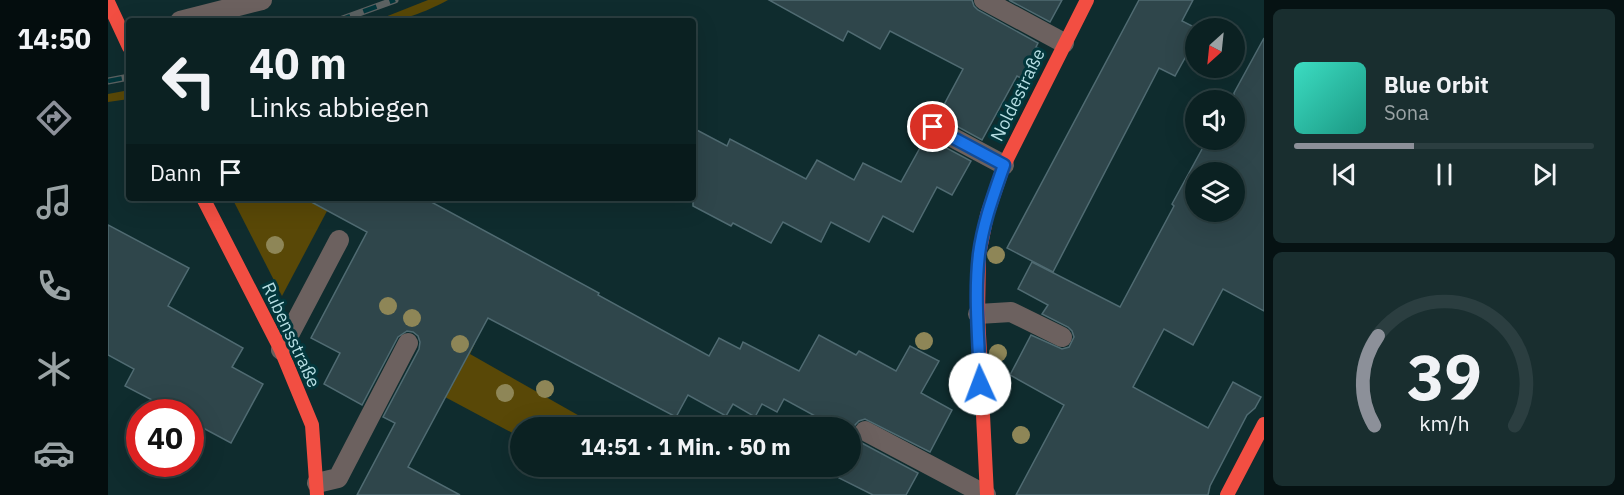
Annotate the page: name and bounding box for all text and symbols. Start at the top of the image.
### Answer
north arrow [1185,18,1245,78]
map controls [1185,18,1245,222]
text: 14:50 [17,21,91,56]
text: 40 m [249,36,347,91]
icon: left [150,42,228,120]
street label: Noldestraße [985,44,1050,145]
text: Blue Orbit [1384,70,1489,99]
text: Links abbiegen [249,89,430,124]
button: sound [1185,90,1245,150]
icon: directions [33,97,75,139]
text: Sona [1384,99,1429,126]
pin [907,101,958,152]
icon: arrive [916,110,949,143]
icon: arrive [214,156,247,189]
text: Dann [150,158,202,187]
icon: previous [1328,158,1361,191]
icon: pause [1428,158,1461,191]
icon: next [1528,158,1561,191]
button: layers [1185,162,1245,222]
icon: music [33,181,75,223]
icon: phone [33,265,75,307]
street label: Rubensstraße [257,279,326,391]
text: 39 [1407,336,1481,417]
icon: climate [33,348,75,390]
position arrow [948,352,1012,416]
speed limit sign: 40 [126,399,204,477]
text: km/h [1419,409,1469,437]
icon: car [33,432,75,474]
text: 14:51 · 1 Min. · 50 m [580,432,791,461]

